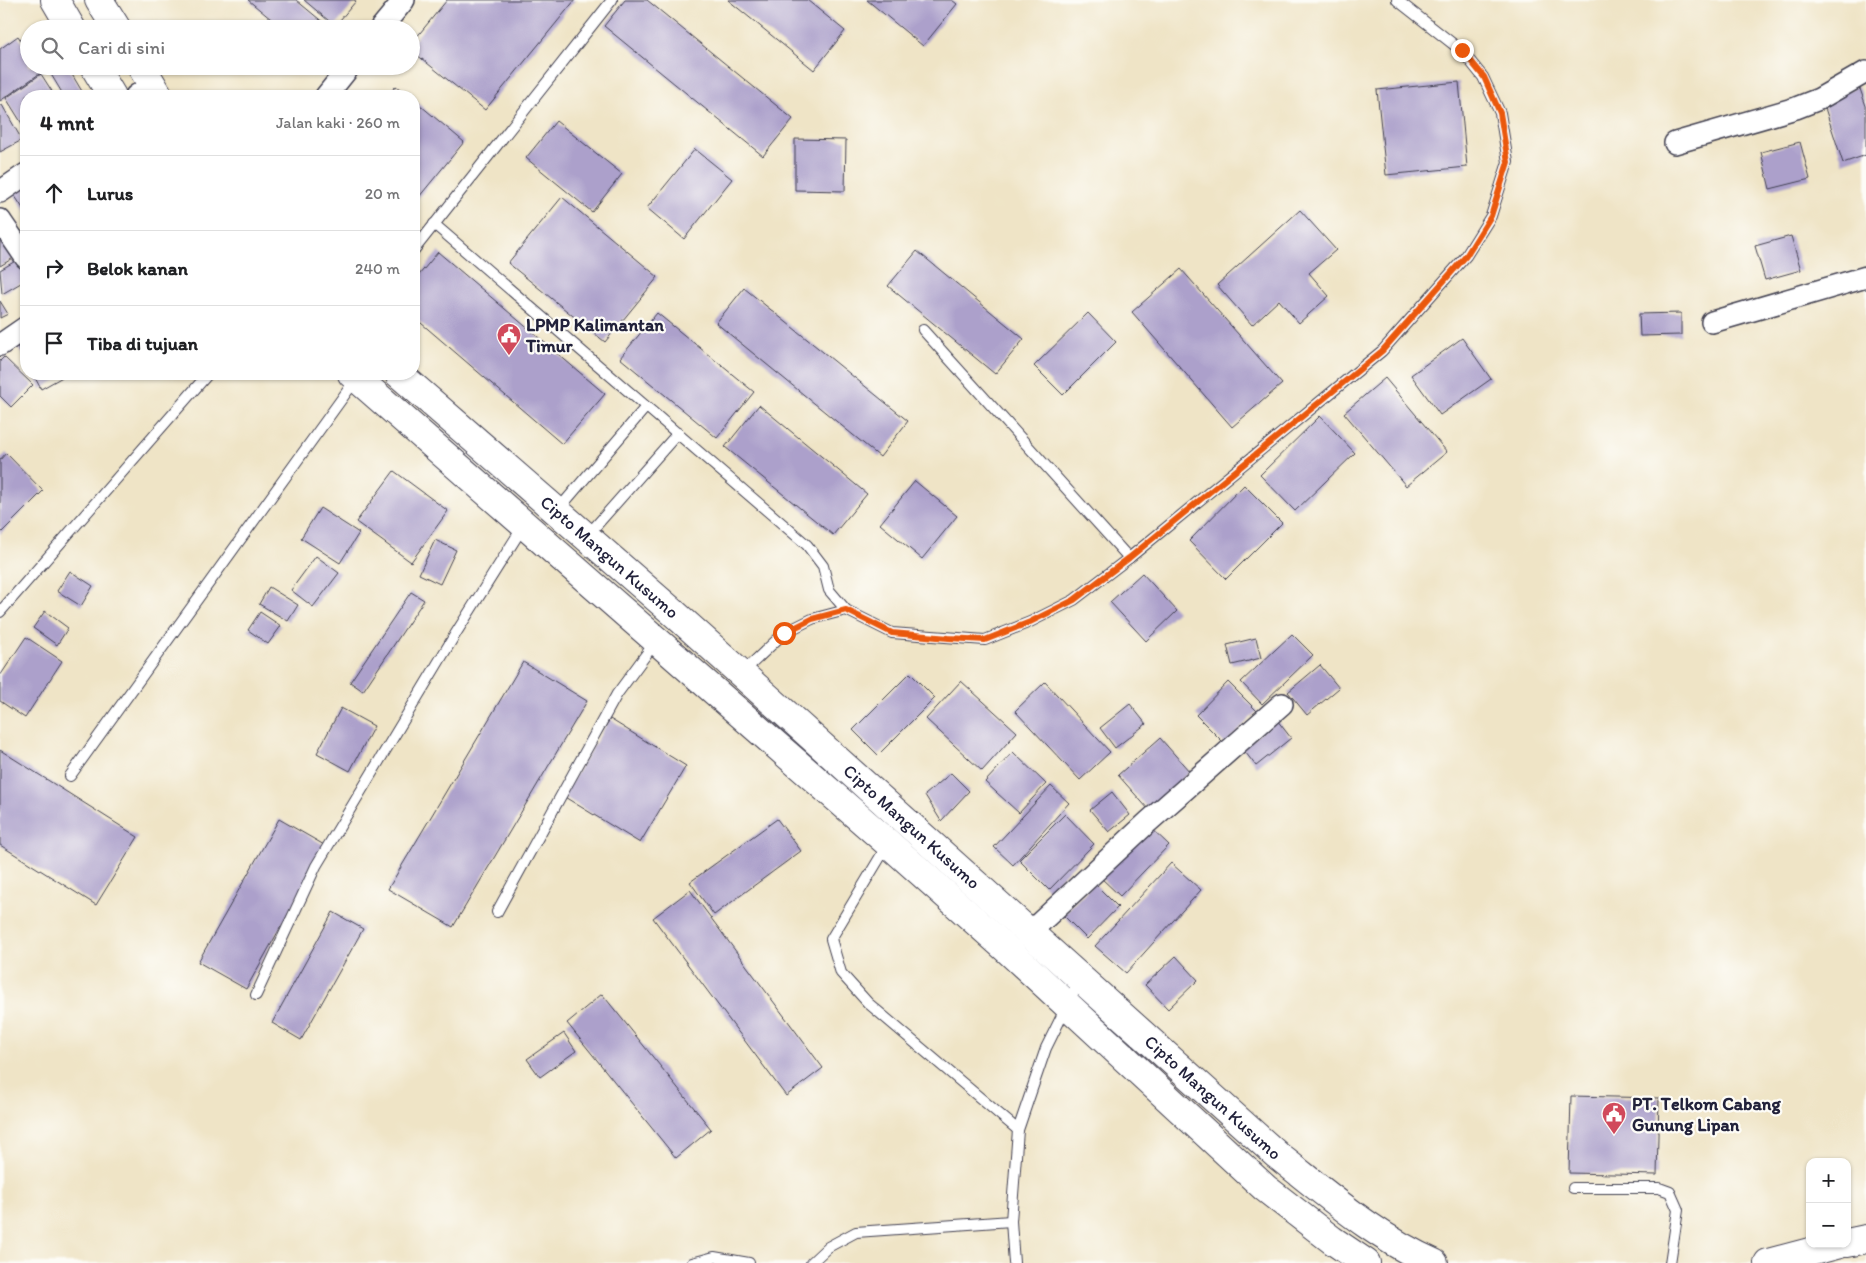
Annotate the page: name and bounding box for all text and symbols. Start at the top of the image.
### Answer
search box [20,20,420,75]
icon: search [38,34,66,62]
text: Cari di sini [78,36,165,59]
route end [1451,39,1474,62]
text: 4 mnt [40,110,94,135]
text: Jalan kaki · 260 m [276,113,400,132]
icon: ahead [40,179,68,207]
text: Lurus [87,182,133,205]
text: 20 m [365,184,400,203]
icon: right [40,254,68,282]
text: Belok kanan [87,257,188,280]
text: 240 m [355,259,400,278]
place label: LPMP Kalimantan Timur [525,314,664,357]
public building icon: LPMP Kalimantan Timur [496,322,522,356]
icon: arrive [40,329,68,357]
text: Tiba di tujuan [87,332,198,355]
street label: Cipto Mangun Kusumo [536,491,683,623]
route start [773,622,796,645]
street label: Cipto Mangun Kusumo [839,760,985,894]
street label: Cipto Mangun Kusumo [1140,1030,1286,1165]
place label: PT. Telkom Cabang Gunung Lipan [1632,1093,1781,1136]
public building icon: PT. Telkom Cabang Gunung Lipan [1601,1101,1627,1135]
map controls [1806,1158,1851,1248]
button: + [1806,1158,1851,1203]
button: − [1806,1203,1851,1248]

